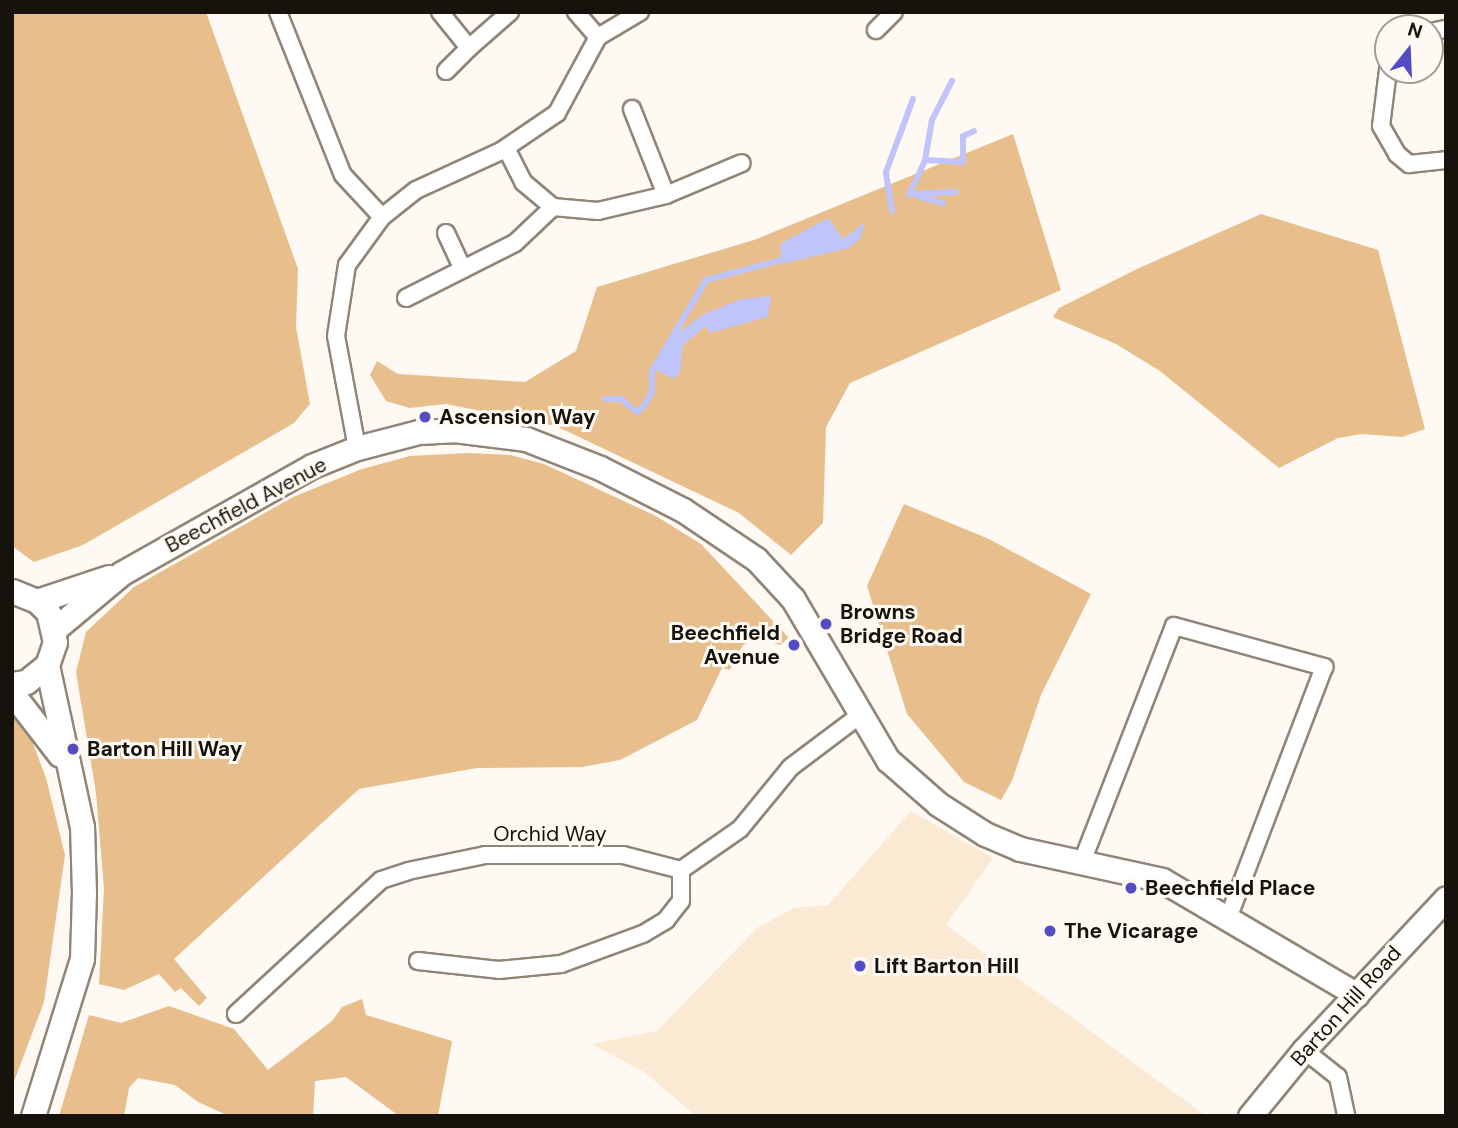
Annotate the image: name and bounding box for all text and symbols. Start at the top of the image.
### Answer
north arrow [1374,14,1444,84]
text: N [1405,16,1425,44]
place label: Ascension Way [439,404,596,430]
marker: Ascension Way [417,409,433,425]
street label: Beechfield Avenue [161,452,331,558]
place label: Browns Bridge Road [840,599,963,649]
marker: Browns Bridge Road [818,616,834,632]
place label: Beechfield Avenue [671,620,780,670]
marker: Beechfield Avenue [786,637,802,653]
place label: Barton Hill Way [87,736,242,762]
marker: Barton Hill Way [65,741,81,757]
street label: Orchid Way [493,821,607,847]
place label: Beechfield Place [1145,875,1315,901]
marker: Beechfield Place [1123,880,1139,896]
place label: The Vicarage [1064,918,1198,944]
marker: The Vicarage [1042,923,1058,939]
street label: Barton Hill Road [1285,941,1407,1071]
place label: Lift Barton Hill [874,953,1019,979]
marker: Lift Barton Hill [852,958,868,974]

